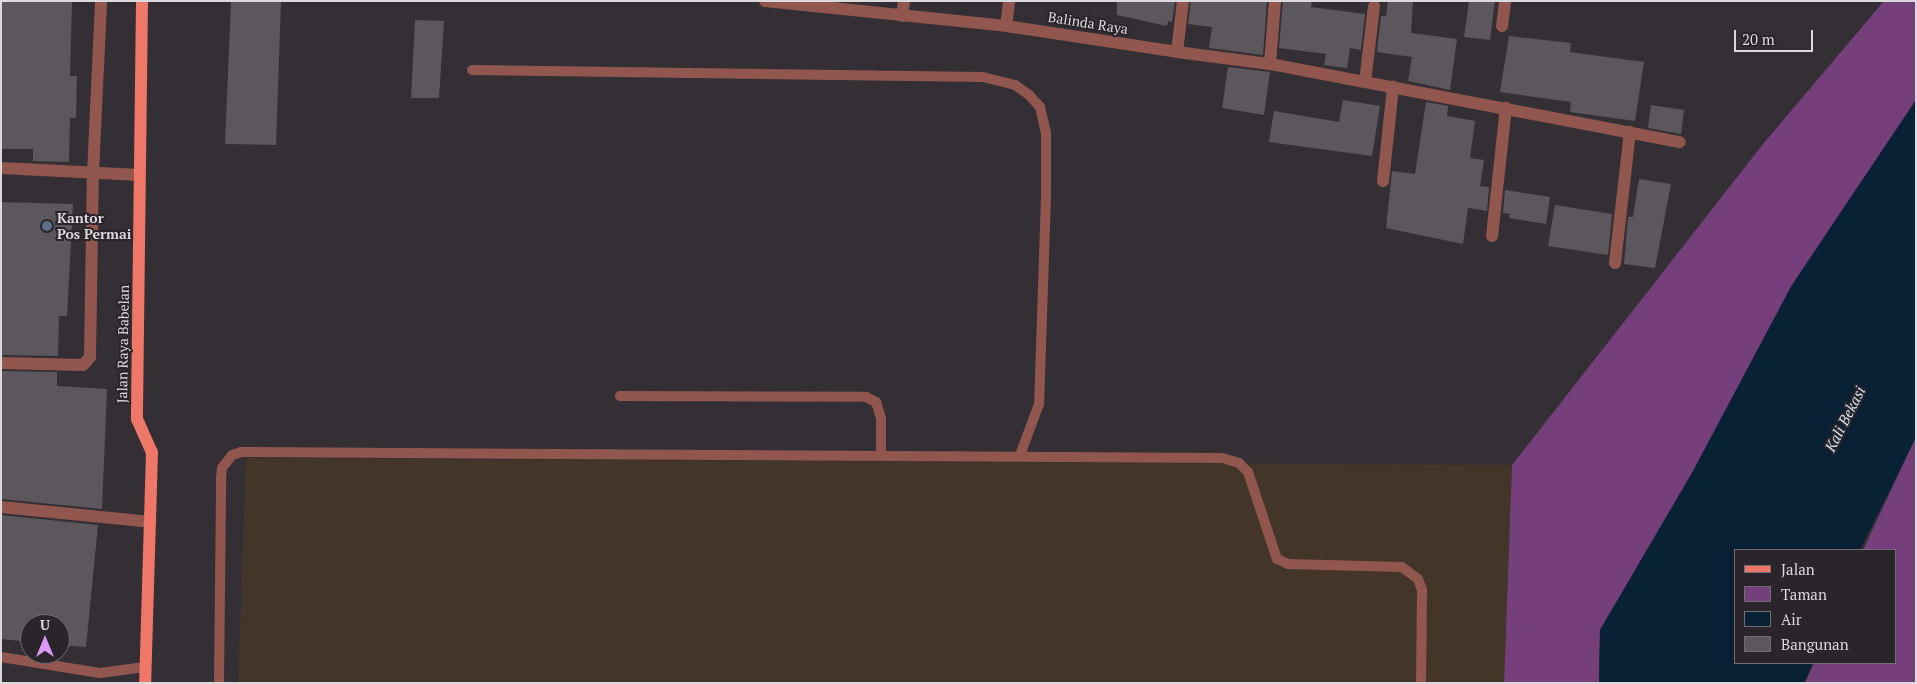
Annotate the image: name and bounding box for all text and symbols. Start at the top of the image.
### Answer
street label: Balinda Raya [1047,8,1129,38]
scale bar [1737,20,1816,52]
text: 20 m [1742,29,1775,49]
place label: Kantor Pos Permai [57,210,131,242]
marker: Kantor Pos Permai [41,220,53,232]
street label: Jalan Raya Babelan [114,285,132,403]
water label: Kali Bekasi [1821,383,1869,455]
legend [1734,549,1897,664]
text: Jalan [1781,559,1815,579]
text: Taman [1781,584,1827,604]
text: Air [1781,609,1802,629]
north arrow [20,614,70,664]
text: U [40,615,50,634]
text: Bangunan [1781,634,1849,654]

